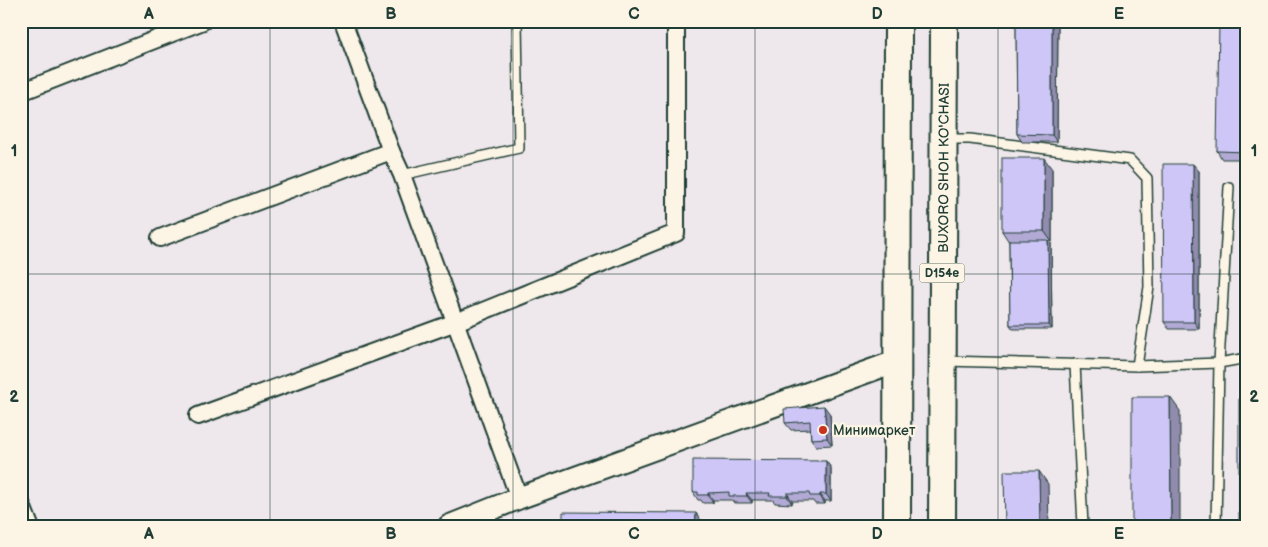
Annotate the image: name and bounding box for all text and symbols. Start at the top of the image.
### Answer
text: A [143,5,154,24]
text: B [385,5,397,24]
text: C [628,5,640,24]
text: D [871,5,883,24]
text: E [1114,5,1124,24]
street label: BUXORO SHOH KO'CHASI [935,83,952,253]
text: 1 [11,142,17,161]
text: 1 [1251,142,1257,161]
road number: D154e [920,264,964,282]
text: 2 [9,388,19,407]
text: 2 [1249,388,1259,407]
place label: Минимаркет [833,422,916,439]
marker: Минимаркет [817,424,829,436]
text: A [143,525,154,544]
text: B [385,525,397,544]
text: C [628,525,640,544]
text: D [871,525,883,544]
text: E [1114,525,1124,544]

